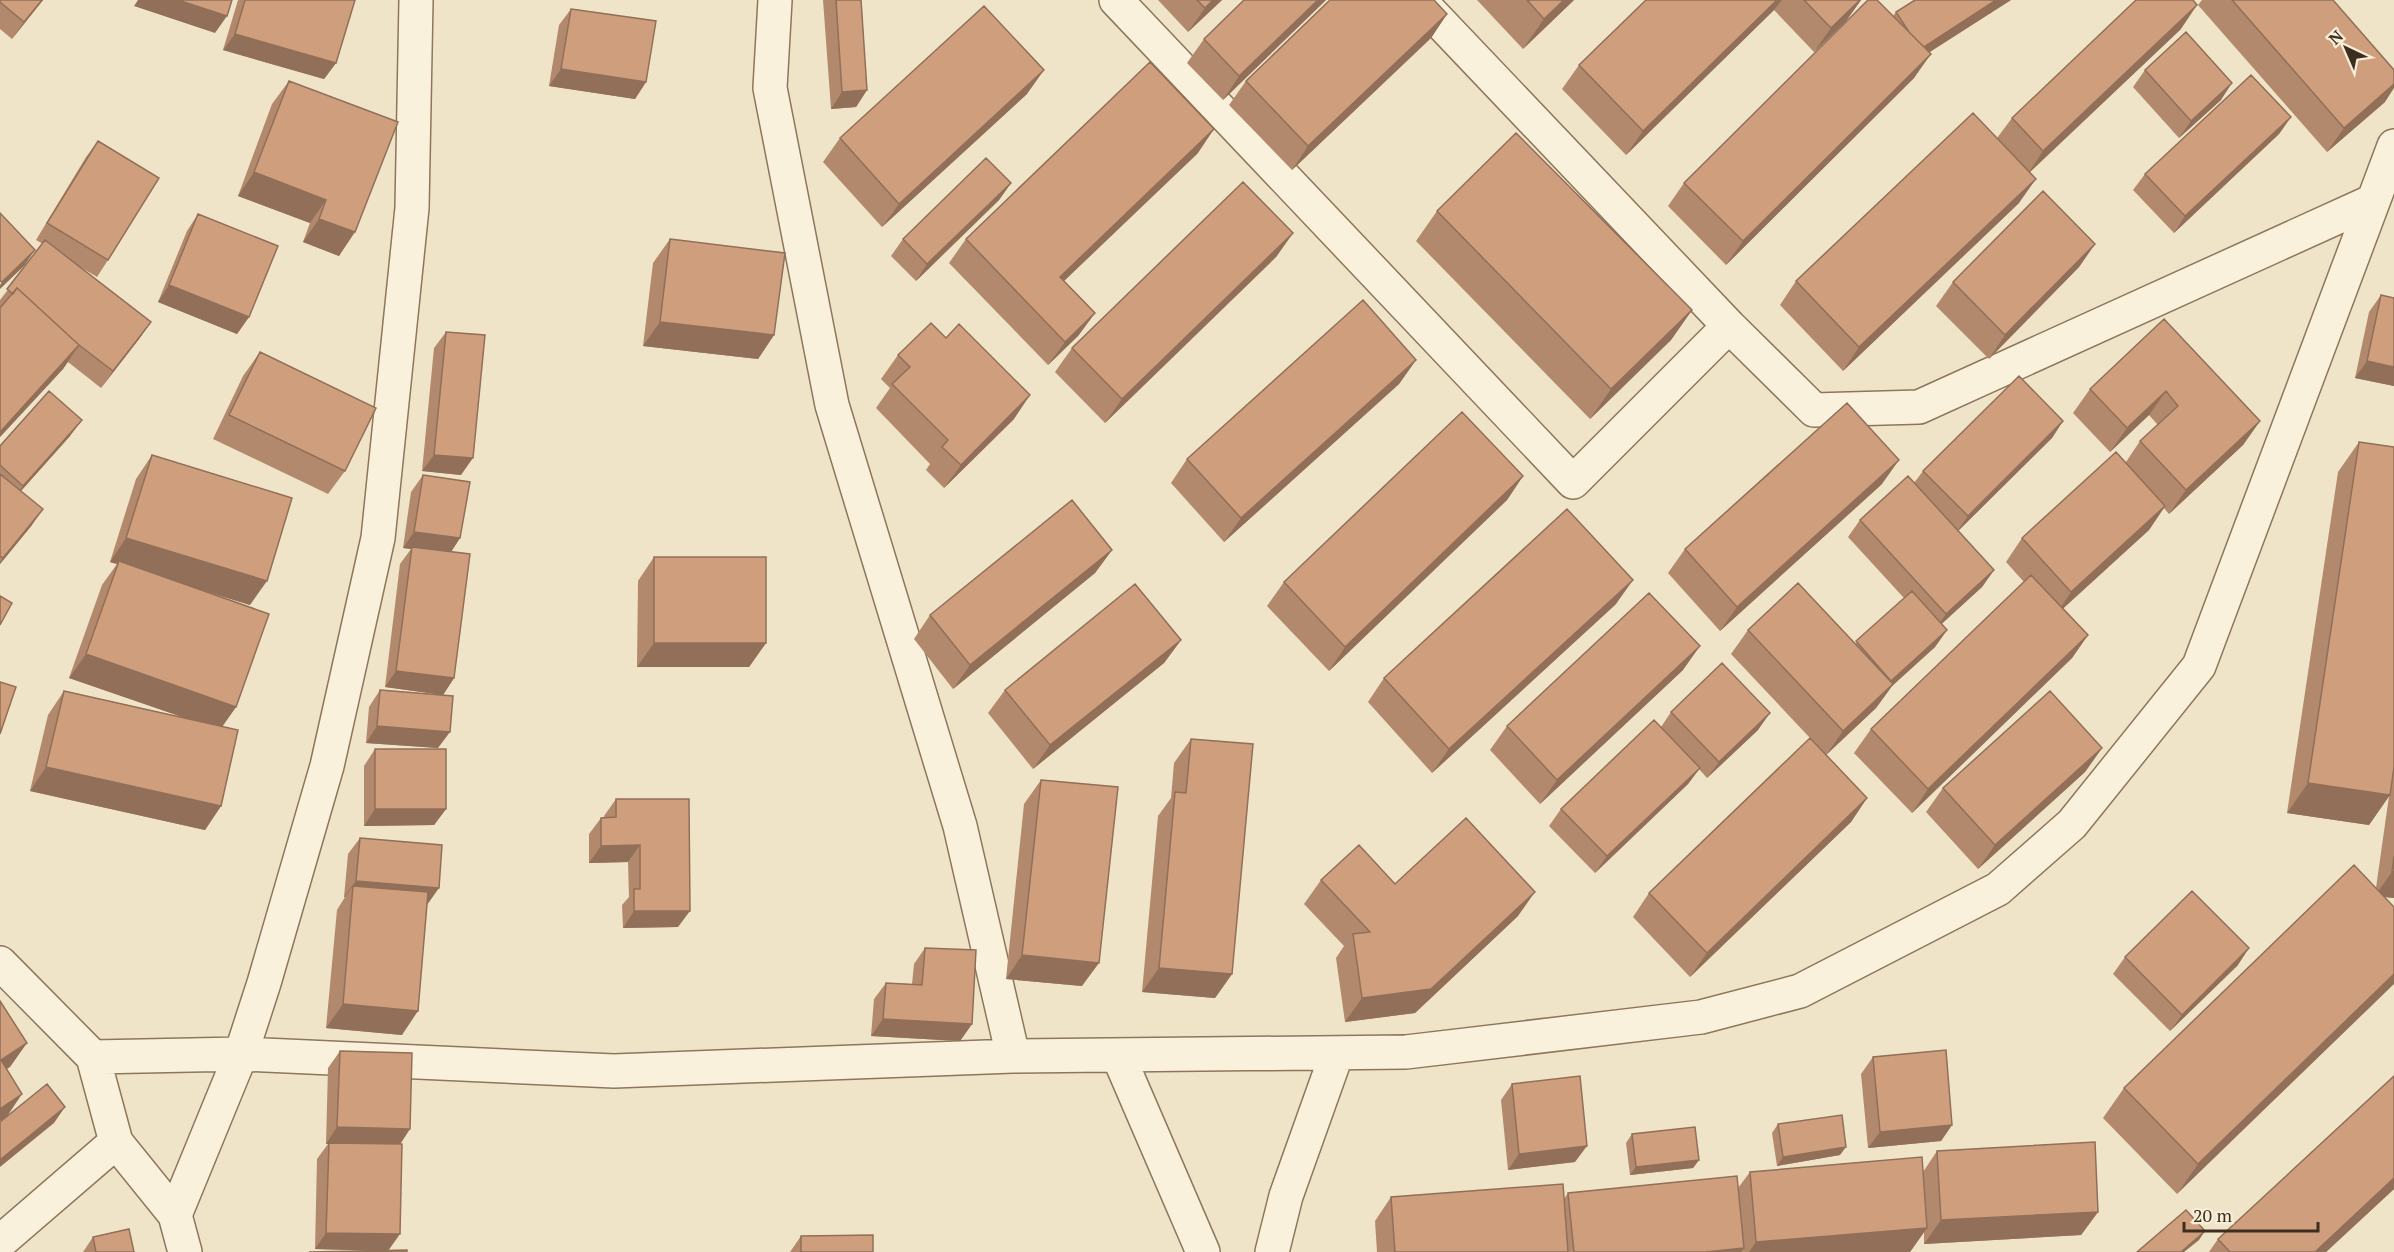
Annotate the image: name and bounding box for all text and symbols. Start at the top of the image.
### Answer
north arrow [2316,18,2376,78]
text: N [2324,25,2348,49]
scale bar [2184,1195,2318,1233]
text: 20 m [2193,1203,2233,1227]

